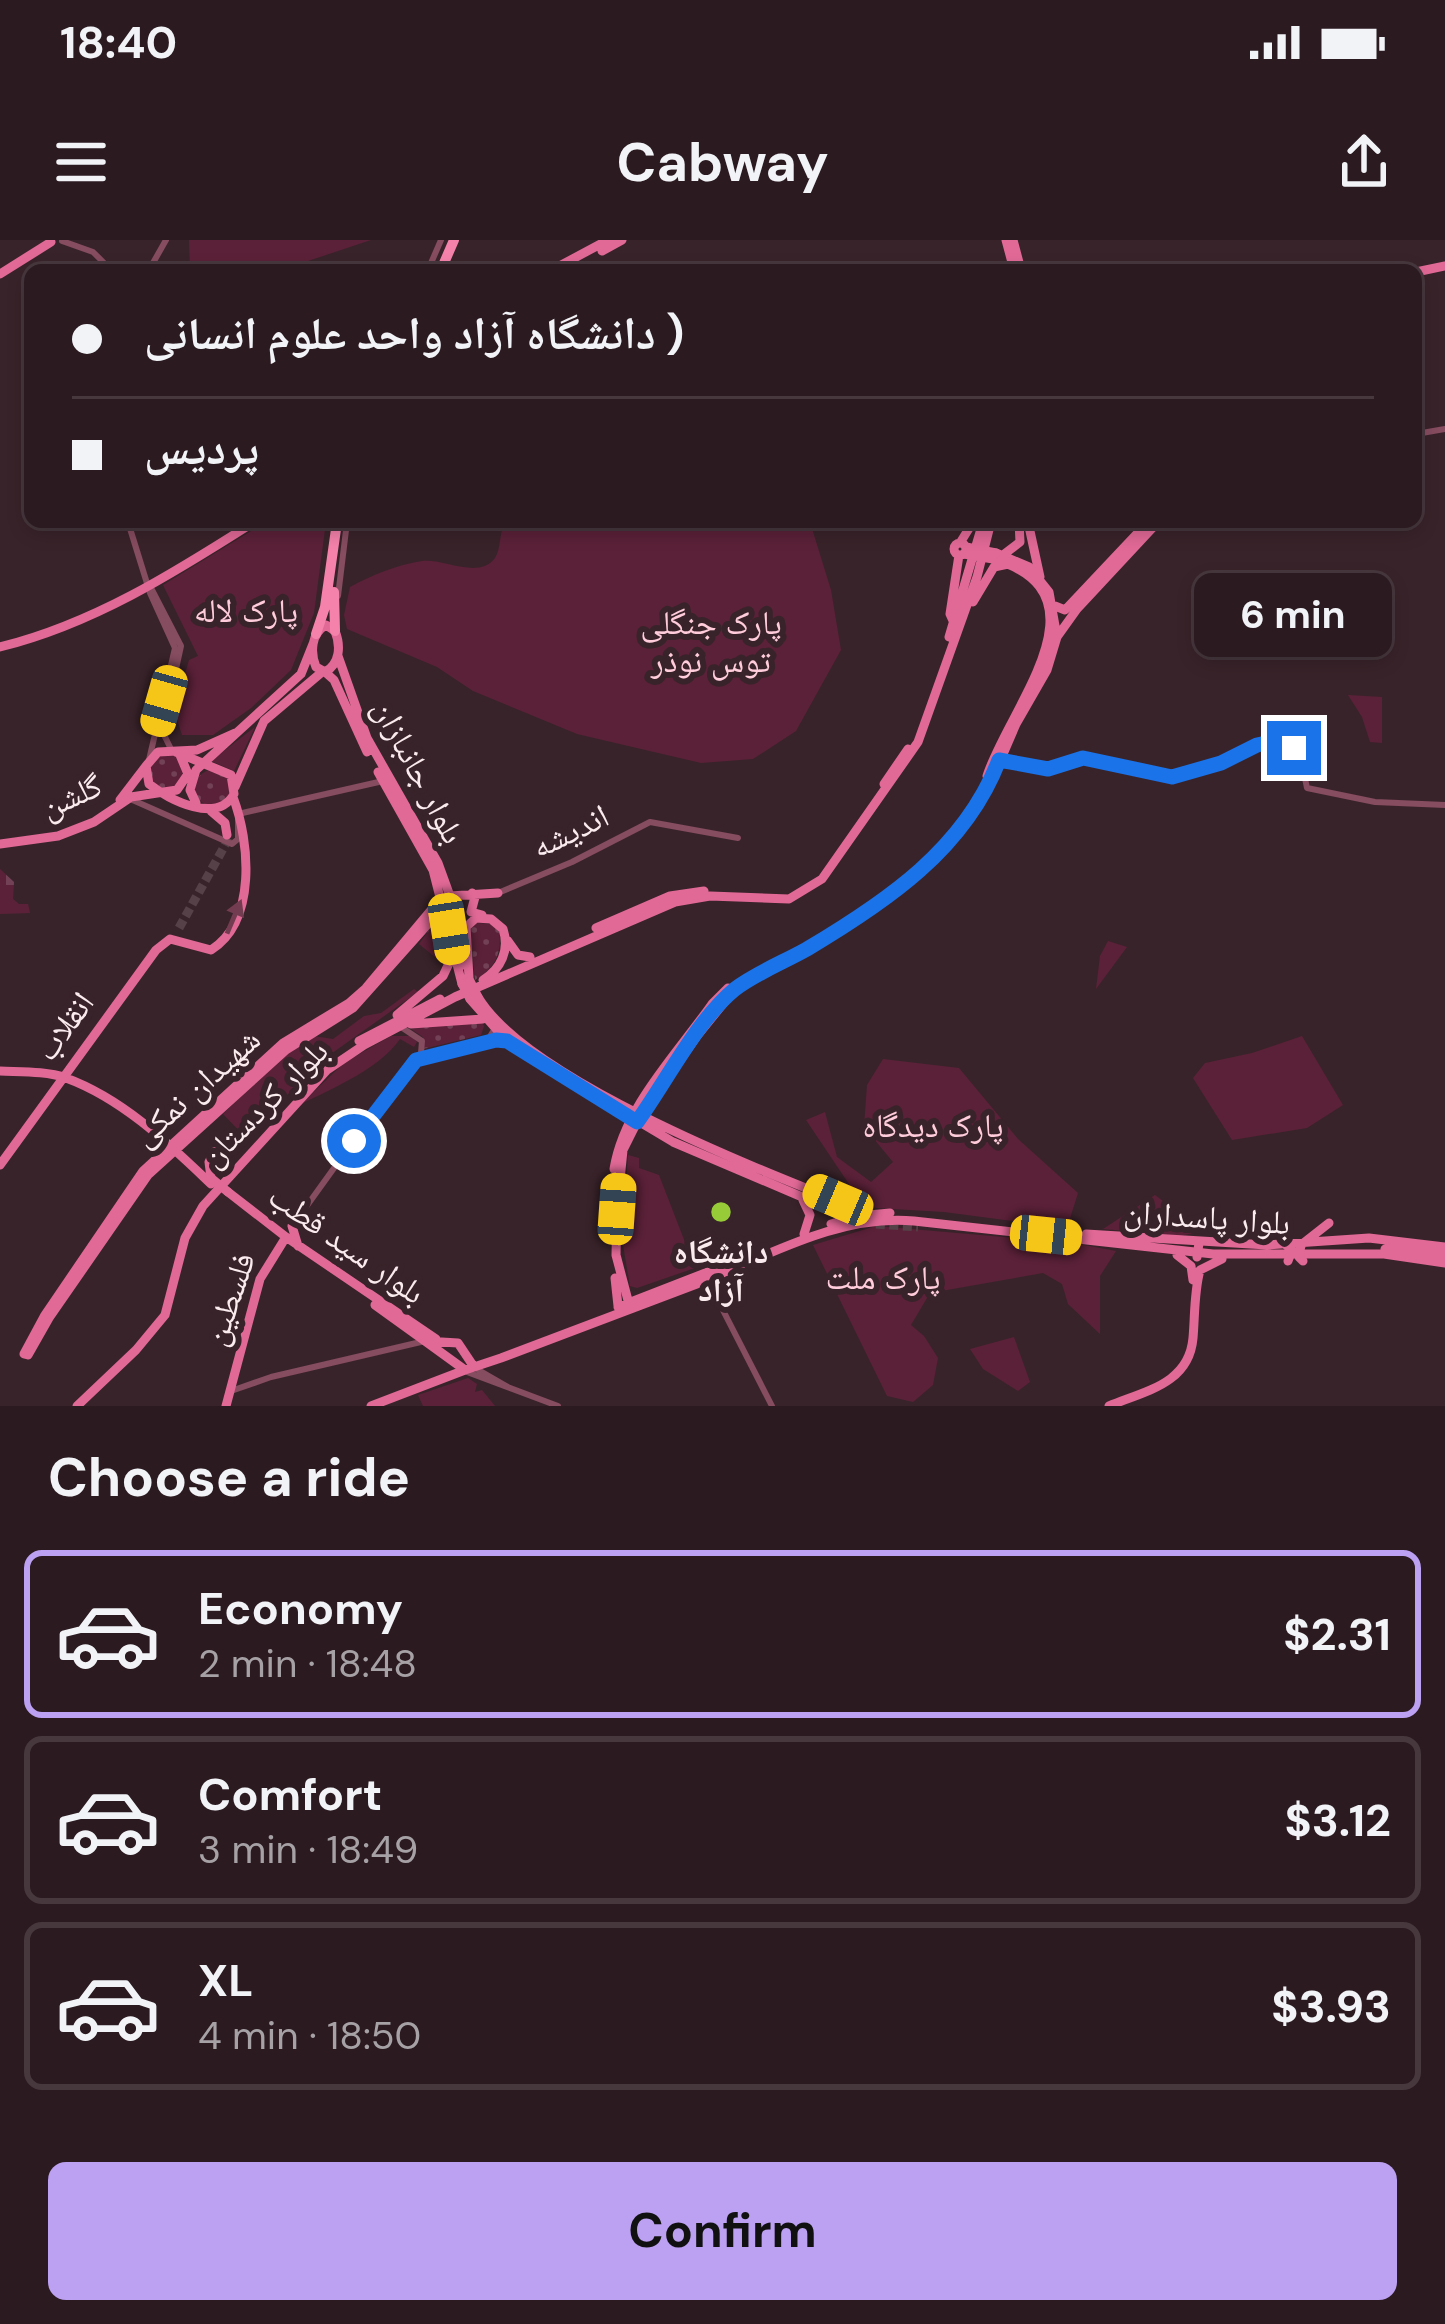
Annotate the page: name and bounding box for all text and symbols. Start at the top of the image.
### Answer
text: 18:40 [60,13,177,72]
text: Cabway [616,127,829,198]
icon: menu [48,129,114,195]
icon: share [1331,129,1397,195]
text: دانشگاه آزاد واحد علوم انسانی ) [144,304,684,363]
text: پردیس [144,419,259,478]
callout: 6 min [1195,574,1393,658]
park label: پارک لاله [194,589,298,632]
text: 6 min [1240,589,1346,640]
park label: پارک جنگلی توس نوذر [640,601,782,682]
car [137,661,191,741]
street label: بلوار جانبازان [363,691,475,851]
route end [1267,721,1321,775]
street label: گلشن [33,763,109,828]
street label: اندیشه [524,794,616,868]
car [426,891,472,967]
one-way arrow [225,899,244,935]
street label: انقلاب [24,983,104,1069]
street label: شهیدان نمکی [123,1018,269,1156]
street label: بلوار کردستان [191,1030,337,1176]
park label: پارک دیدگاه [862,1104,1004,1147]
route start [327,1114,381,1168]
car [798,1169,878,1231]
car [597,1172,637,1246]
street label: بلوار سید قطب [260,1174,434,1314]
street label: بلوار پاسداران [1122,1190,1292,1244]
marker: دانشگاه آزاد [708,1199,734,1225]
car [1008,1213,1084,1257]
place label: دانشگاه آزاد [674,1230,768,1311]
street label: فلسطین [193,1247,265,1351]
park label: پارک ملت [825,1256,941,1299]
text: Choose a ride [48,1442,410,1513]
text: Economy [198,1579,403,1638]
icon: car [54,1580,162,1688]
text: $2.31 [1283,1605,1391,1664]
text: 2 min · 18:48 [198,1638,417,1689]
text: Comfort [198,1765,382,1824]
icon: car [54,1766,162,1874]
text: $3.12 [1284,1791,1391,1850]
text: 3 min · 18:49 [198,1824,418,1875]
text: XL [198,1951,253,2010]
icon: car [54,1952,162,2060]
text: $3.93 [1271,1977,1391,2036]
text: 4 min · 18:50 [198,2010,421,2061]
button: Confirm [48,2162,1397,2300]

